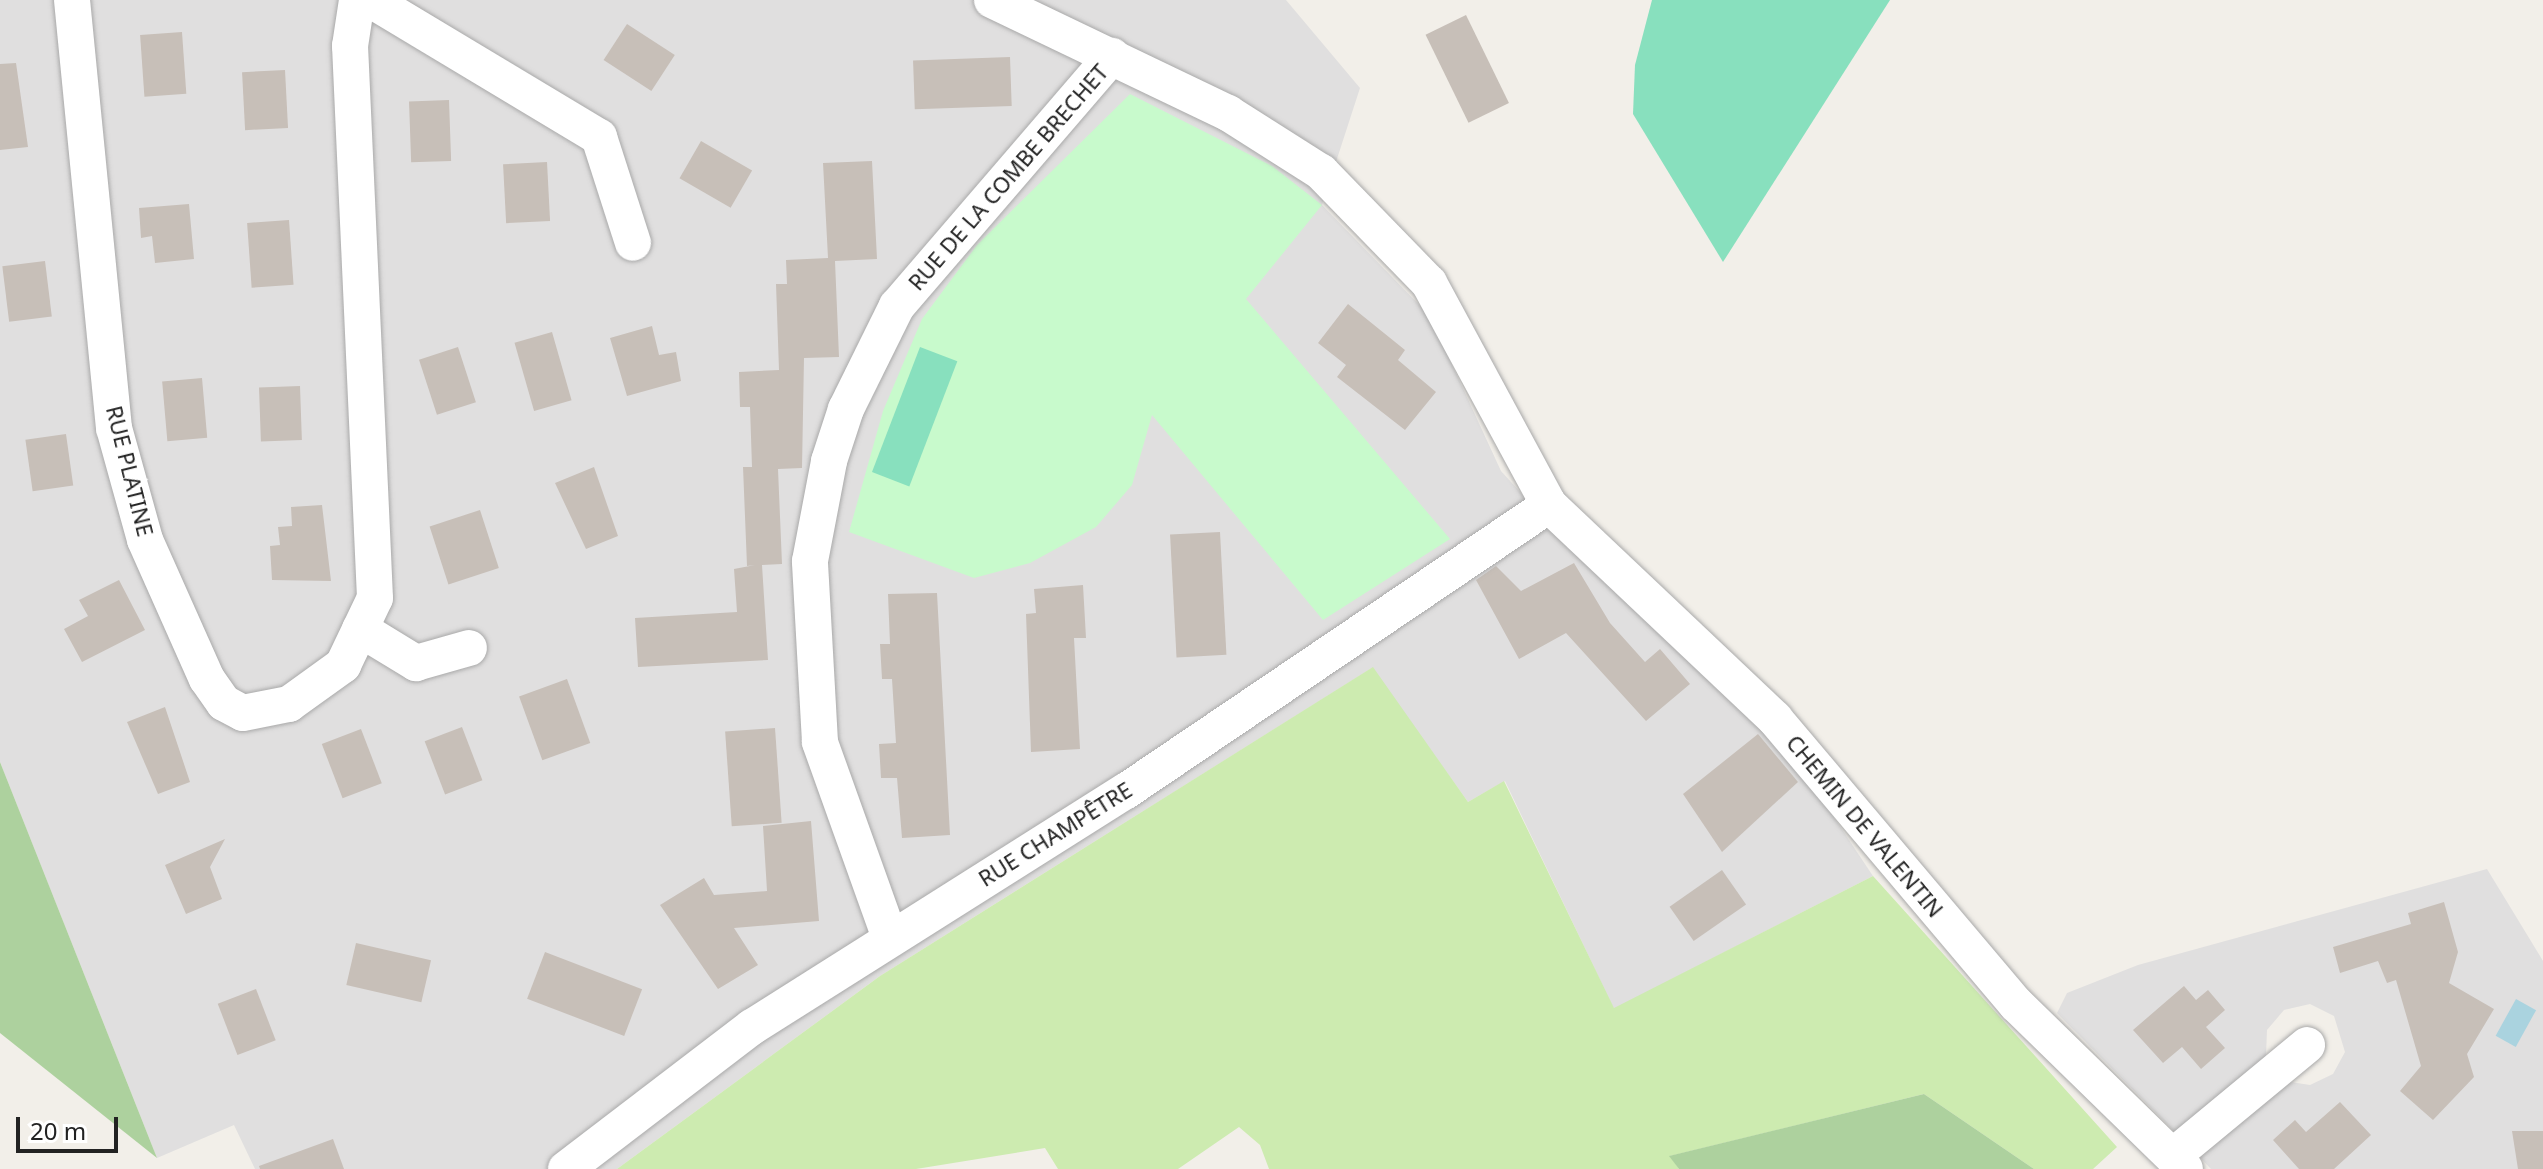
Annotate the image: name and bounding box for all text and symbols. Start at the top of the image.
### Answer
street label: RUE DE LA COMBE BRECHET [903,59,1113,295]
street label: RUE PLATINE [101,403,159,539]
street label: CHEMIN DE VALENTIN [1781,730,1949,922]
street label: RUE CHAMPÊTRE [974,776,1136,892]
scale bar [20,1101,122,1151]
text: 20 m [30,1114,86,1147]

